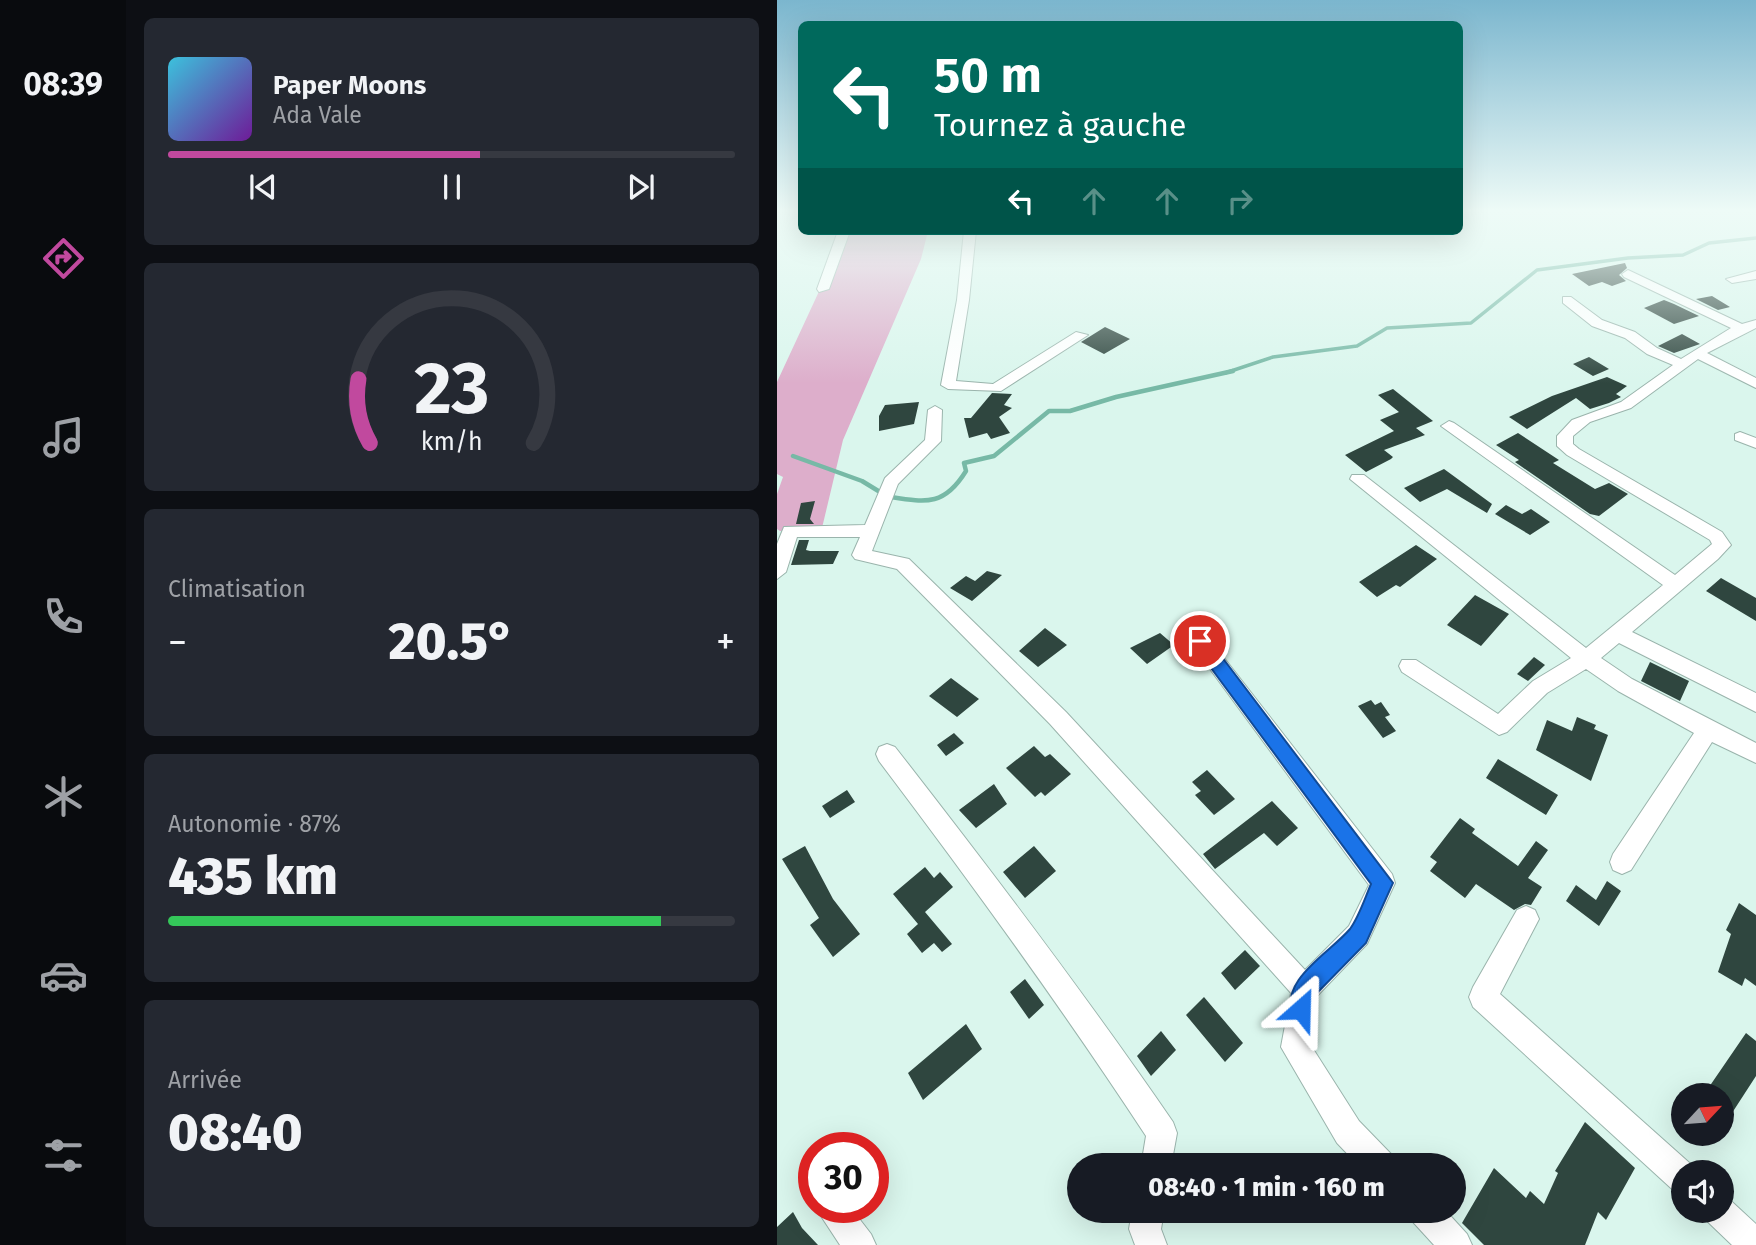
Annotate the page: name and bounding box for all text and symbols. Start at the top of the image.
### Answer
text: 50 m [934,46,1042,105]
icon: left [819,49,910,140]
text: 08:39 [23,65,103,103]
text: Paper Moons [273,70,426,101]
text: Ada Vale [273,101,362,129]
text: Tournez à gauche [934,106,1186,144]
icon: previous [244,168,282,206]
icon: pause [433,168,471,206]
icon: next [622,168,660,206]
icon: left [1002,182,1040,220]
icon: ahead [1075,182,1113,220]
icon: ahead [1148,182,1186,220]
icon: right [1221,182,1259,220]
icon: directions [39,234,88,283]
text: 23 [414,346,489,433]
icon: music [39,413,88,462]
text: km/h [421,427,482,457]
text: Climatisation [168,575,306,603]
icon: phone [39,592,88,641]
text: 20.5° [389,610,515,673]
pin [1170,611,1230,671]
text: − [168,619,187,665]
text: + [716,619,735,665]
icon: arrive [1181,622,1219,660]
icon: climate [39,772,88,821]
text: Autonomie · 87% [168,810,341,838]
text: 435 km [168,845,338,908]
icon: car [39,951,88,1000]
position arrow [1264,972,1338,1046]
text: Arrivée [168,1066,242,1094]
north arrow [1671,1083,1734,1146]
map controls [1671,1083,1734,1223]
text: 08:40 [168,1101,303,1164]
icon: filters [39,1131,88,1180]
speed limit sign: 30 [798,1132,889,1223]
button: sound [1671,1160,1734,1223]
text: 08:40 · 1 min · 160 m [1148,1172,1385,1203]

